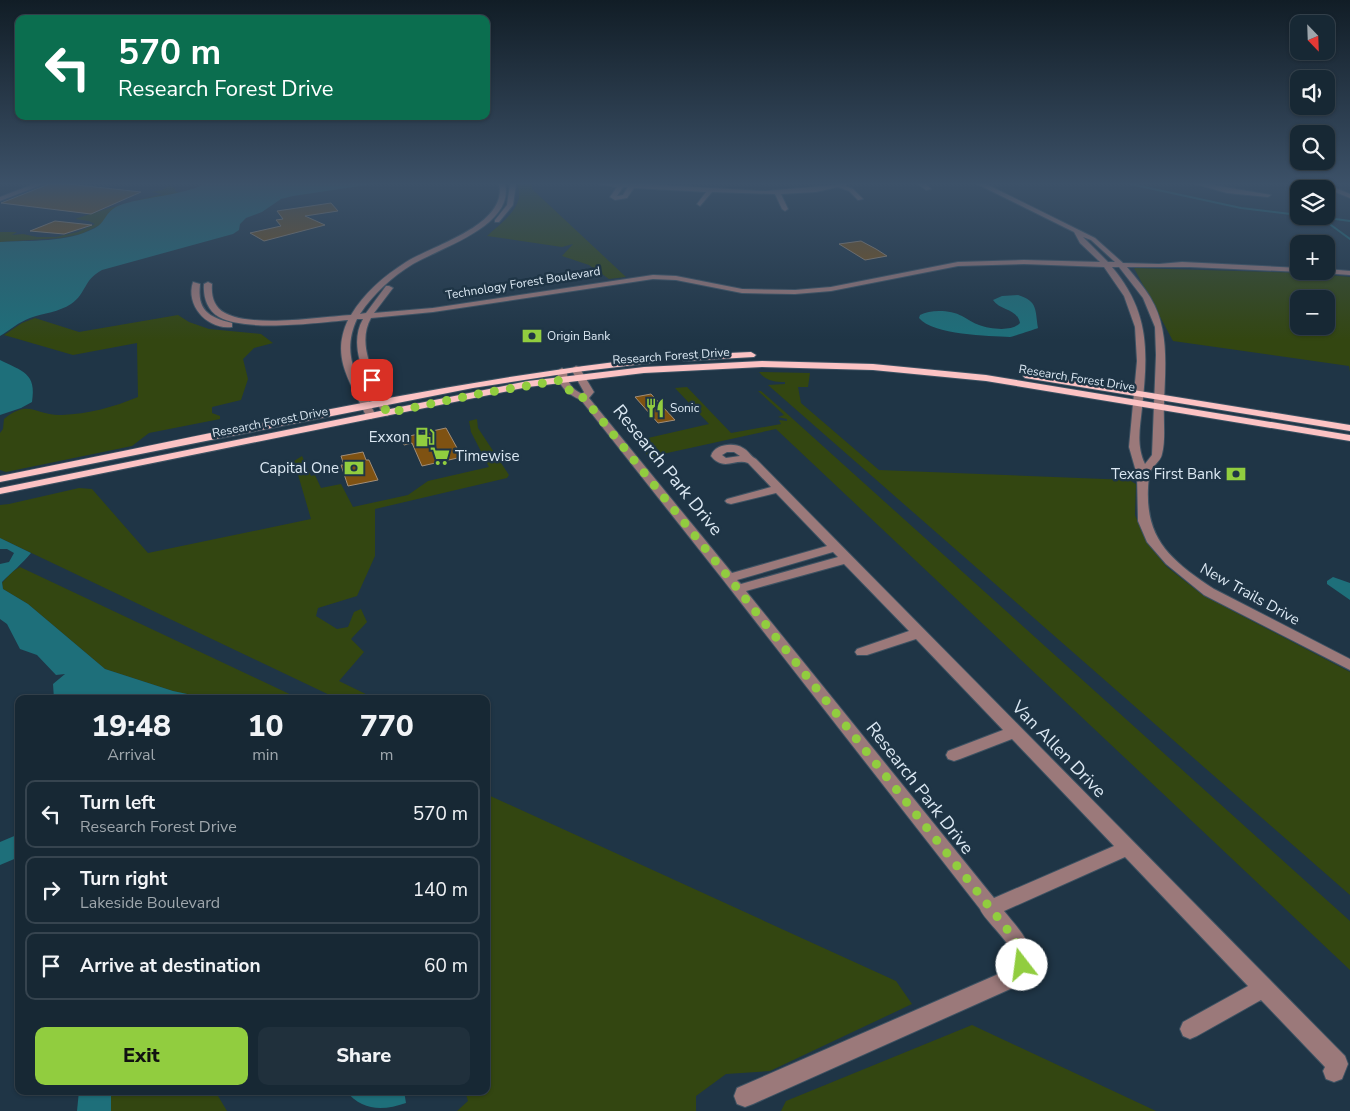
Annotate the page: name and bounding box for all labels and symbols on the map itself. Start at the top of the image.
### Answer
north arrow [1290,15,1335,60]
street label: Technology Forest Boulevard [444,263,602,303]
bank icon: Origin Bank [521,325,543,347]
place label: Origin Bank [547,328,611,344]
street label: Research Forest Drive [612,344,730,368]
pin [351,359,393,401]
street label: Research Forest Drive [1018,361,1136,395]
restaurant icon: Sonic [644,397,666,419]
street label: Research Park Drive [608,400,728,540]
place label: Sonic [670,400,700,416]
street label: Research Forest Drive [211,403,329,441]
fuel station icon: Exxon [414,426,436,448]
place label: Exxon [369,427,410,447]
supermarket icon: Timewise [429,445,451,467]
place label: Timewise [455,446,520,466]
bank icon: Capital One [343,457,365,479]
place label: Capital One [259,458,339,478]
bank icon: Texas First Bank [1225,463,1247,485]
place label: Texas First Bank [1111,464,1221,484]
street label: New Trails Drive [1197,558,1303,630]
street label: Van Allen Drive [1006,694,1112,803]
street label: Research Park Drive [861,717,979,859]
position arrow [995,938,1047,990]

